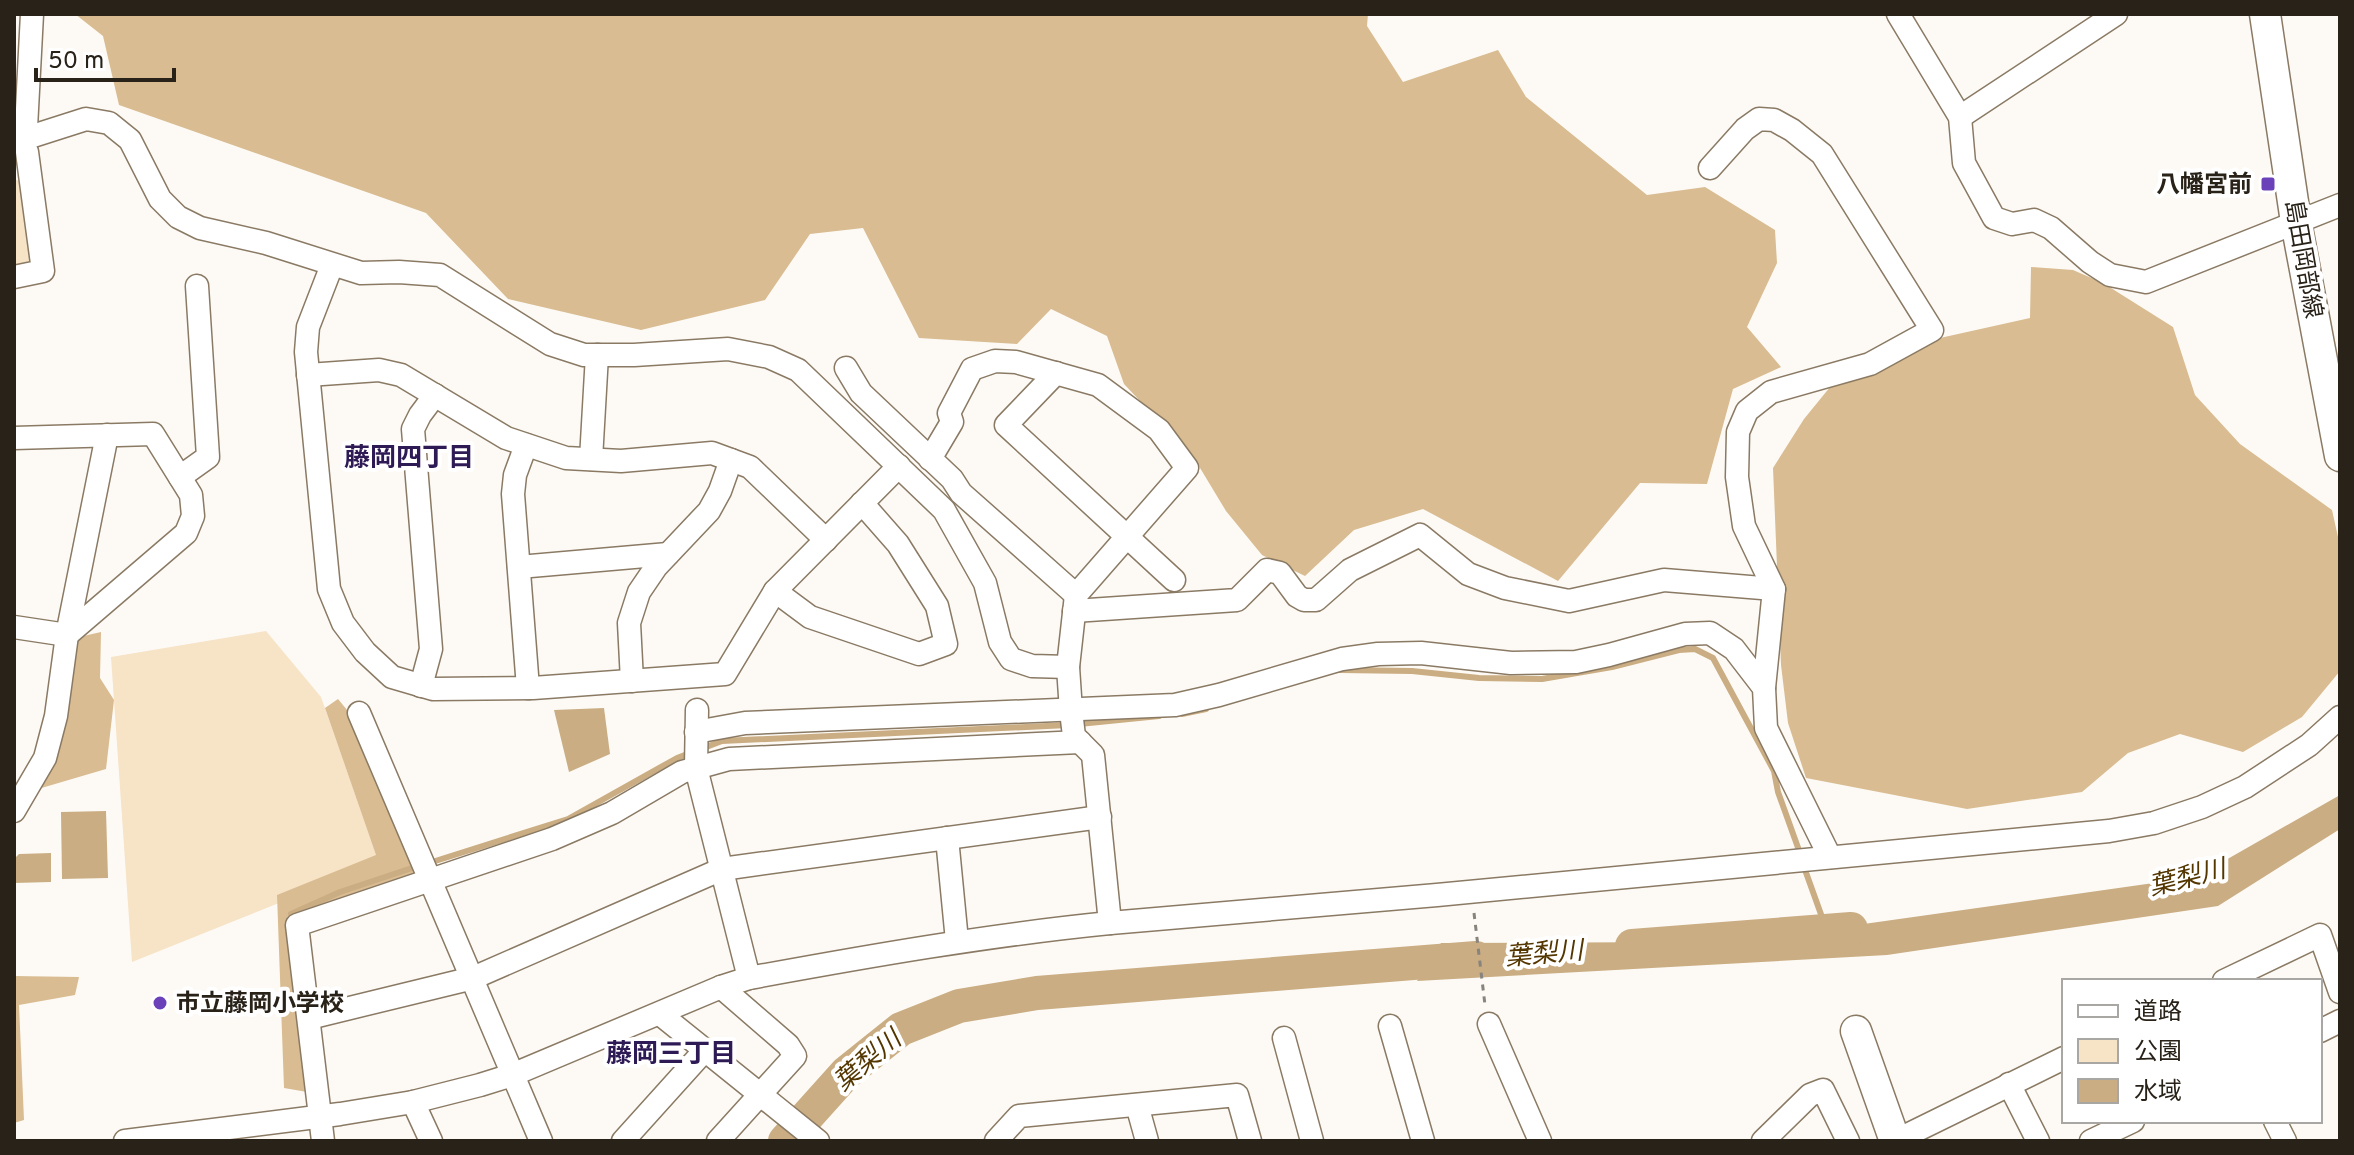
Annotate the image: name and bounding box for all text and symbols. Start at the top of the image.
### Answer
scale bar [36,32,174,82]
text: 50 m [48,47,104,77]
place label: 八幡宮前 [2156,171,2252,201]
marker: 八幡宮前 [2259,175,2277,193]
street label: 島田岡部線 [2277,198,2327,321]
district label: 藤岡四丁目 [344,443,474,476]
water label: 葉梨川 [2146,853,2232,905]
water label: 葉梨川 [1504,935,1587,975]
legend [2062,979,2322,1123]
place label: 市立藤岡小学校 [176,990,344,1020]
marker: 市立藤岡小学校 [151,994,169,1012]
text: 道路 [2134,998,2182,1028]
water label: 葉梨川 [828,1022,911,1100]
text: 公園 [2134,1038,2182,1068]
district label: 藤岡三丁目 [606,1039,736,1072]
text: 水域 [2134,1078,2182,1108]

